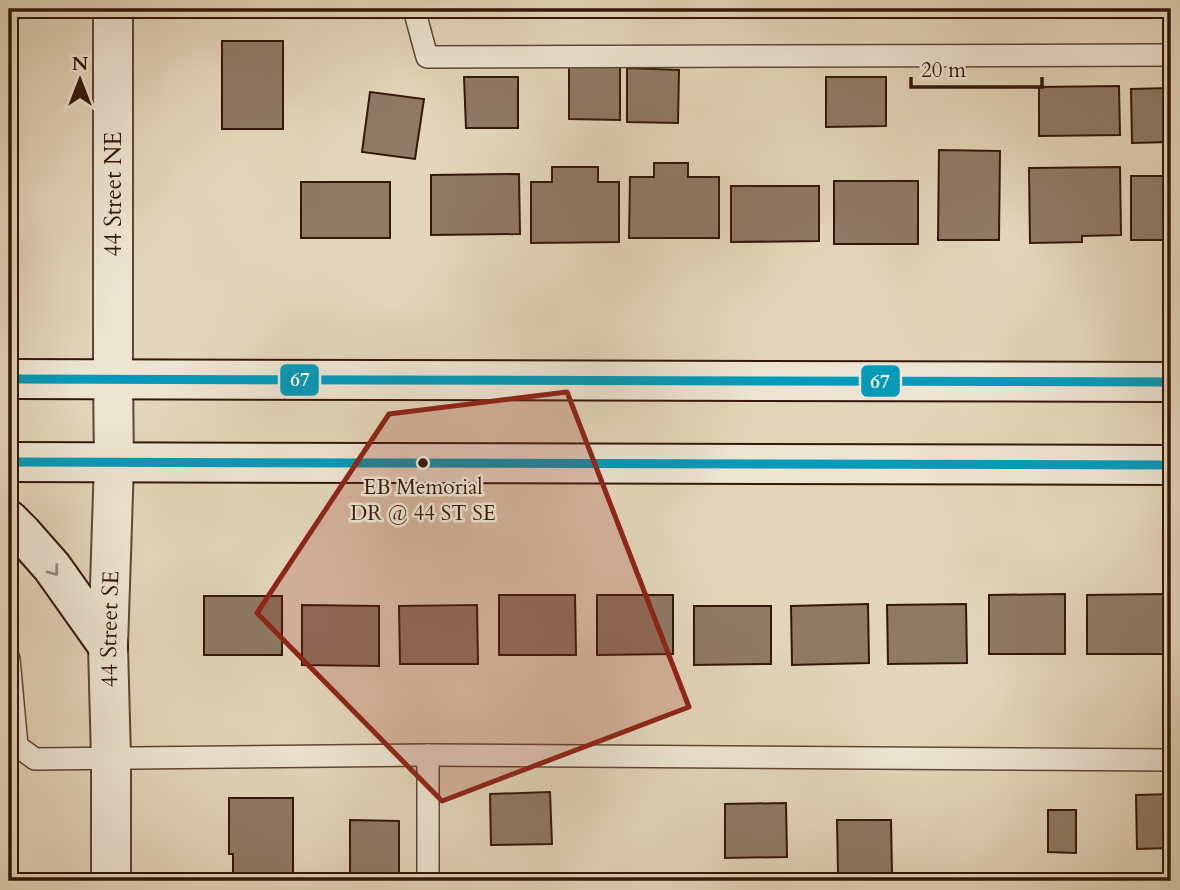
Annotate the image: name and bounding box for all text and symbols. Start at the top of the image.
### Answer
north arrow [46,46,116,116]
scale bar [911,46,1042,90]
text: N [72,51,89,77]
text: 20 m [921,56,966,85]
street label: 44 Street NE [98,131,129,257]
line badge: 67 [279,363,320,397]
line badge: 67 [860,364,901,398]
text: 67 [290,367,310,393]
text: 67 [870,369,890,395]
marker: EB Memorial DR @ 44 ST SE [416,456,430,470]
place label: EB Memorial DR @ 44 ST SE [350,473,496,528]
one-way arrow [46,563,59,576]
street label: 44 Street SE [93,570,126,688]

